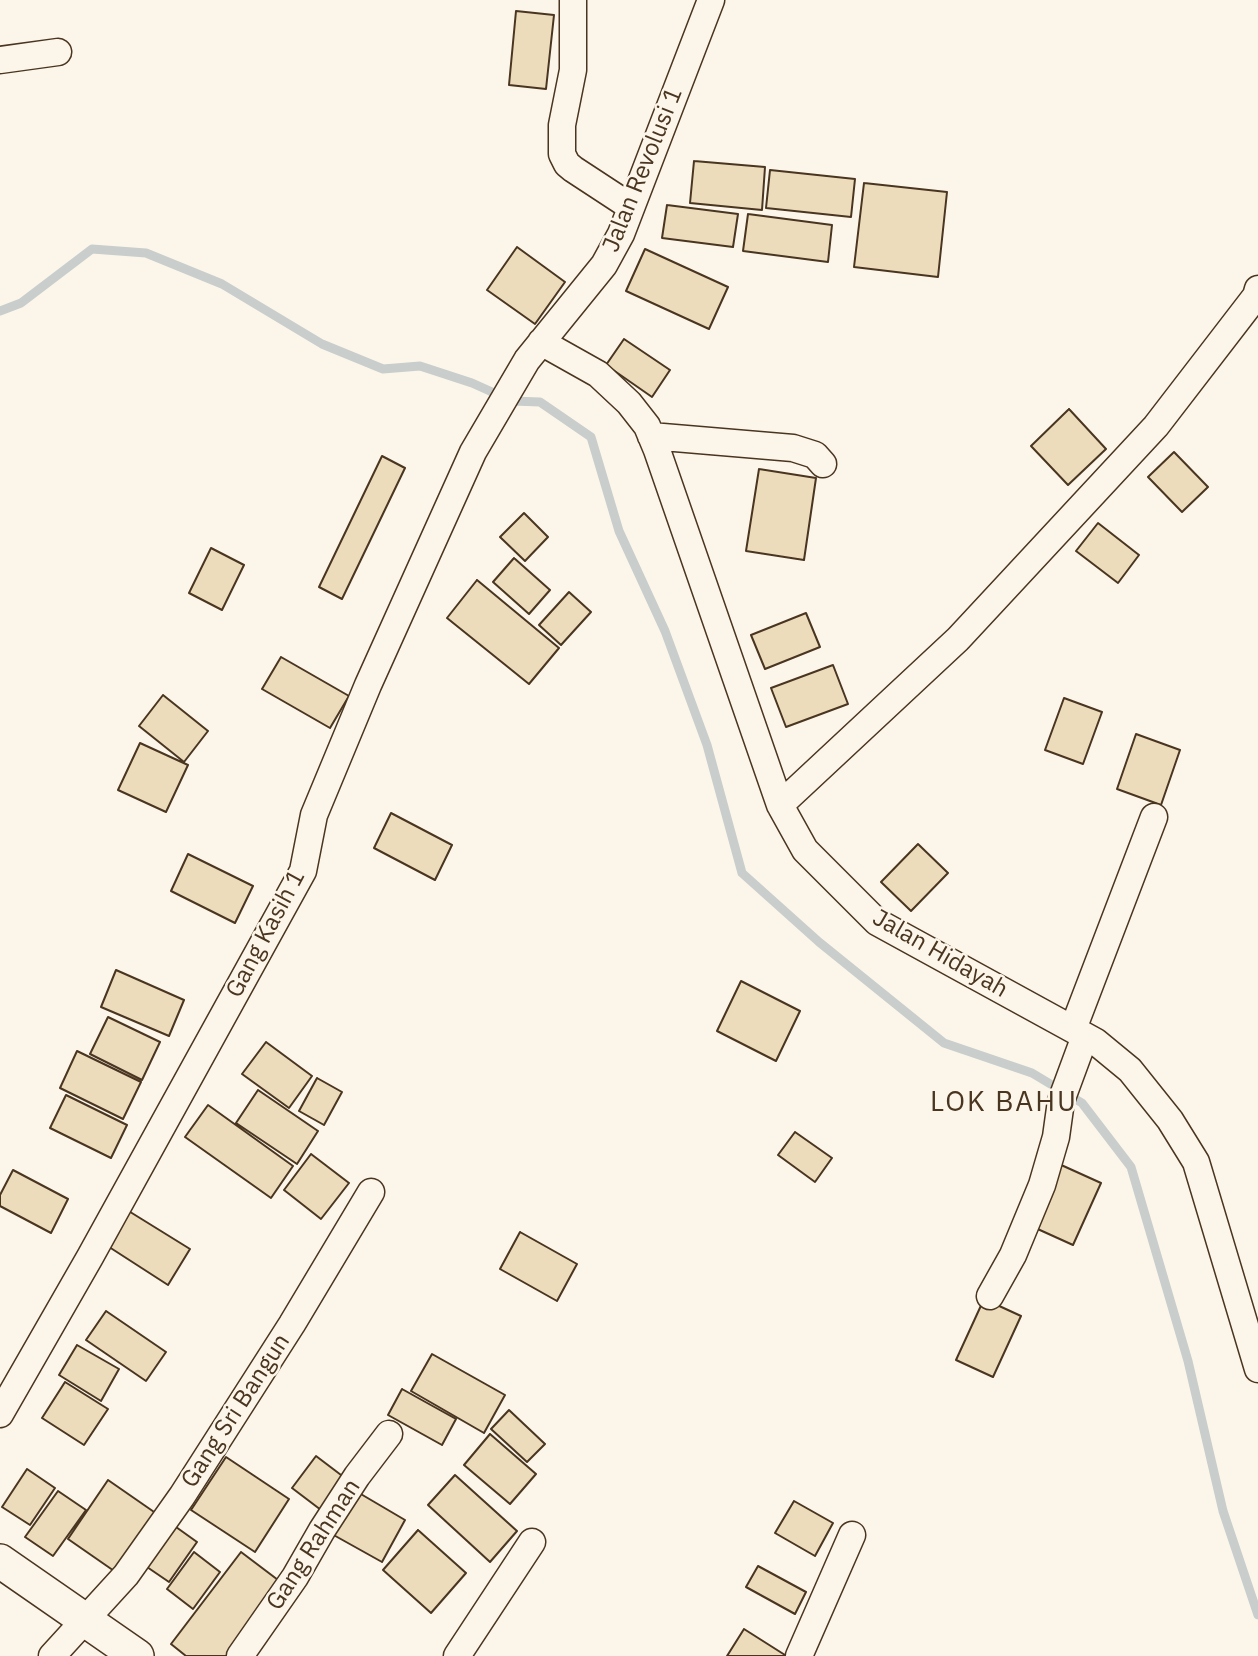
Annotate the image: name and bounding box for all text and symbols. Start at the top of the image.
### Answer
street label: Jalan Revolusi 1 [597,84,689,256]
street label: Gang Kasih 1 [220,865,312,1003]
street label: Jalan Hidayah [867,904,1013,1004]
district label: LOK BAHU [931,1086,1077,1120]
street label: Gang Sri Bangun [175,1329,297,1493]
street label: Gang Rahman [261,1474,367,1616]

